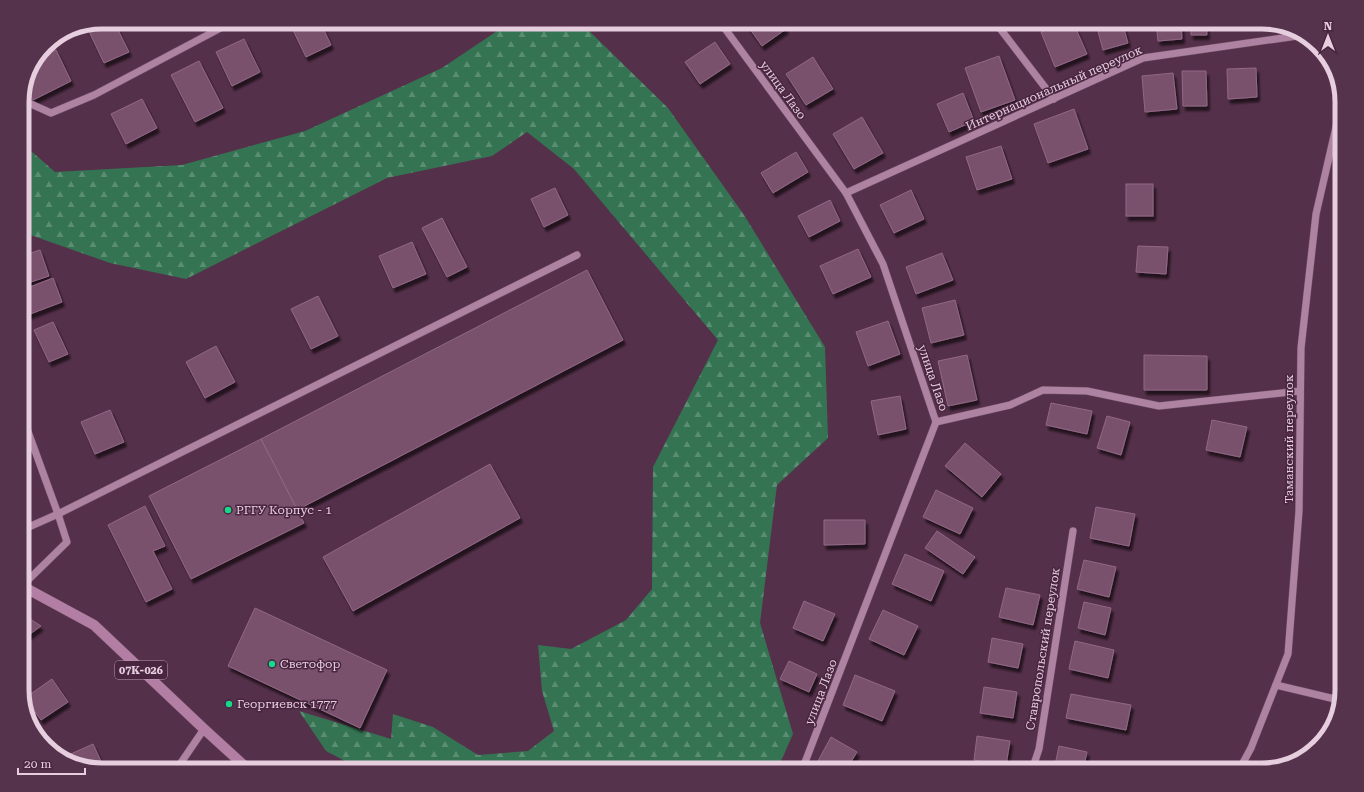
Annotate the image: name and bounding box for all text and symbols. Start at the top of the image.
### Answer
north arrow [1308,16,1348,56]
text: N [1324,20,1333,33]
street label: Интернациональный переулок [964,42,1145,133]
street label: улица Лазо [757,58,809,122]
street label: улица Лазо [915,343,951,413]
street label: Таманский переулок [1282,374,1296,504]
place label: РГГУ Корпус - 1 [236,503,332,517]
marker: РГГУ Корпус - 1 [223,505,233,515]
street label: Ставропольский переулок [1023,566,1063,731]
place label: Светофор [280,657,340,671]
street label: улица Лазо [802,657,840,727]
marker: Светофор [267,659,277,669]
road number: 07К-026 [115,661,167,679]
place label: Георгиевск 1777 [237,697,337,711]
marker: Георгиевск 1777 [224,699,234,709]
scale bar [18,750,85,776]
text: 20 m [24,757,51,771]

